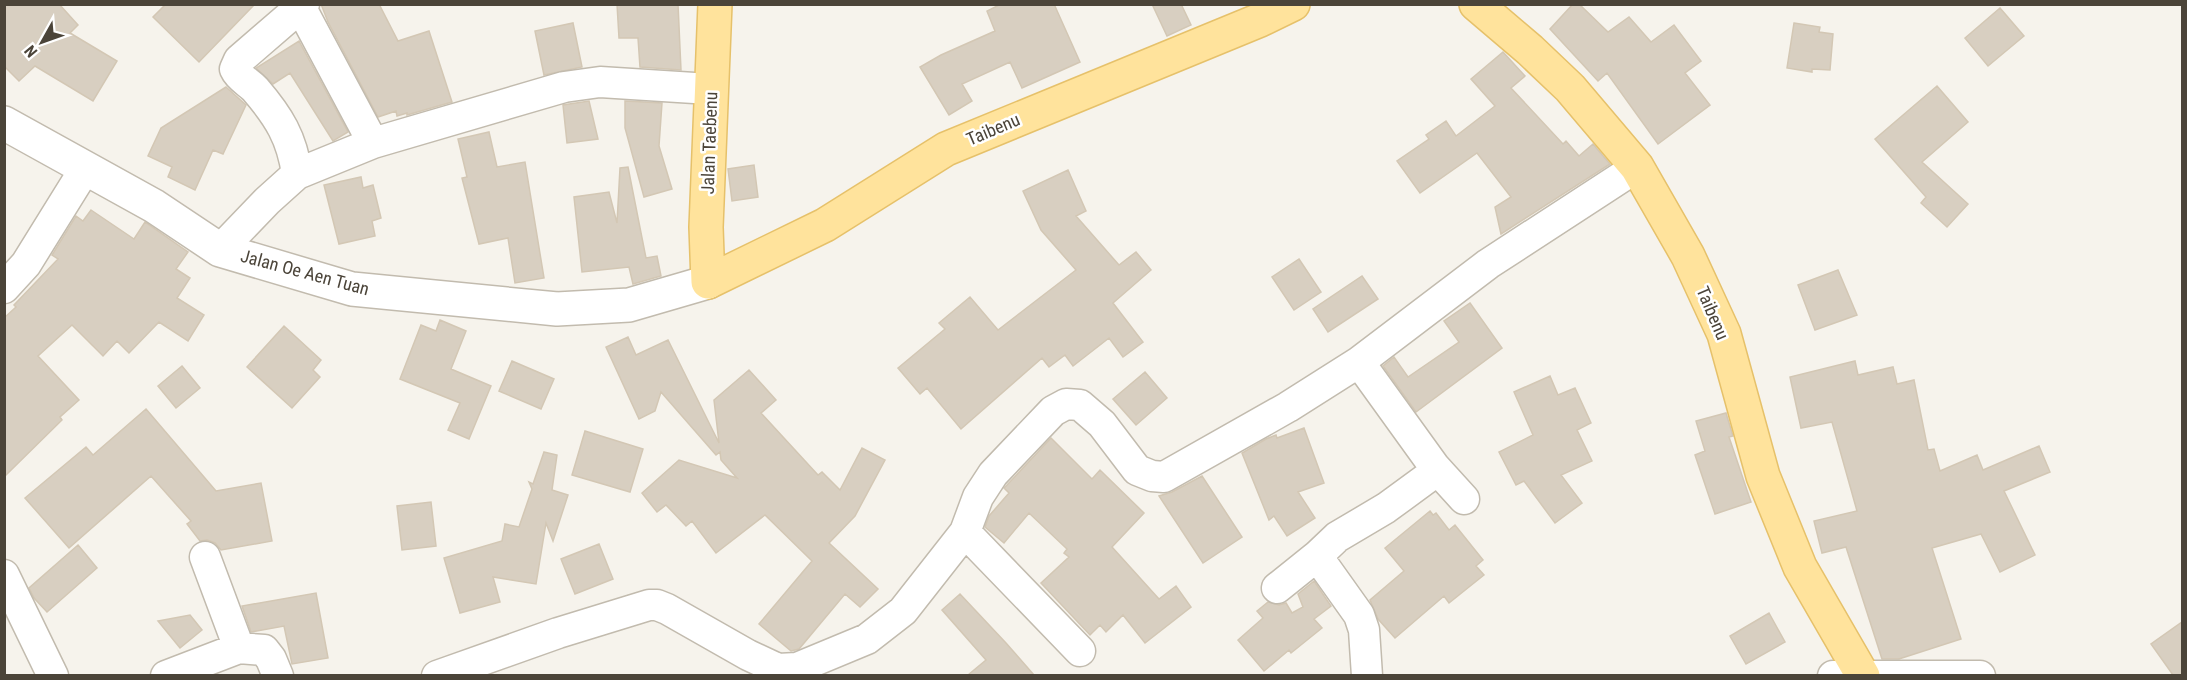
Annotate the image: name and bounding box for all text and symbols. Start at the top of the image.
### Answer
north arrow [12,12,72,72]
text: N [20,41,41,61]
street label: Jalan Taebenu [697,91,721,195]
street label: Taibenu [963,108,1023,150]
street label: Jalan Oe Aen Tuan [238,245,372,299]
street label: Taibenu [1692,283,1734,343]

